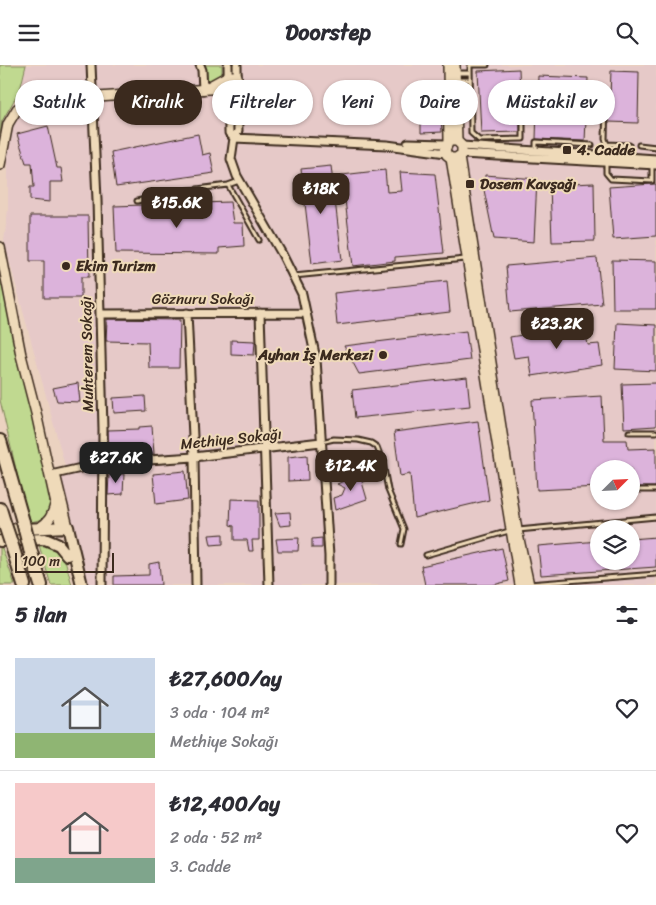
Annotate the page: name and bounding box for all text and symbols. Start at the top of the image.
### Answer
text: Doorstep [285,13,371,52]
icon: menu [15,19,43,47]
icon: search [613,19,641,47]
chip: Satılık [15,80,104,125]
chip: Kiralık [114,80,202,125]
chip: Filtreler [212,80,313,125]
chip: Yeni [323,80,391,125]
chip: Daire [401,80,478,125]
chip: Müstakil ev [488,80,615,125]
place label: 4. Cadde [576,137,636,163]
marker: 4. Cadde [561,144,573,156]
place label: Dosem Kavşağı [480,171,576,197]
pin: ₺18K [291,173,351,215]
text: ₺18K [303,174,339,203]
marker: Dosem Kavşağı [464,178,476,190]
pin: ₺15.6K [136,186,218,229]
text: ₺15.6K [152,188,202,217]
place label: Ekim Turizm [76,253,156,279]
marker: Ekim Turizm [60,260,72,272]
street label: Göznuru Sokağı [152,286,254,312]
street label: Muhterem Sokağı [73,296,101,412]
pin: ₺23.2K [516,307,598,350]
text: ₺23.2K [532,309,582,338]
place label: Ayhan İş Merkezi [257,342,374,368]
marker: Ayhan İş Merkezi [377,349,389,361]
street label: Methiye Sokağı [179,421,283,457]
pin: ₺27.6K [75,441,157,484]
text: ₺27.6K [91,443,141,472]
pin: ₺12.4K [310,449,392,492]
text: ₺12.4K [326,451,376,480]
north arrow [590,460,640,510]
map controls [590,460,640,570]
button: layers [590,520,640,570]
text: 100 m [22,549,60,574]
scale bar [15,550,114,573]
text: 5 ilan [15,596,67,634]
icon: filters [613,601,641,629]
text: ₺27,600/ay [170,660,282,698]
icon: home [55,678,115,738]
icon: heart [613,694,641,722]
text: 3 oda · 104 m² [170,698,270,727]
text: Methiye Sokağı [170,727,278,756]
text: ₺12,400/ay [170,785,280,823]
icon: home [55,803,115,863]
icon: heart [613,819,641,847]
text: 2 oda · 52 m² [170,823,262,852]
text: 3. Cadde [170,852,231,881]

